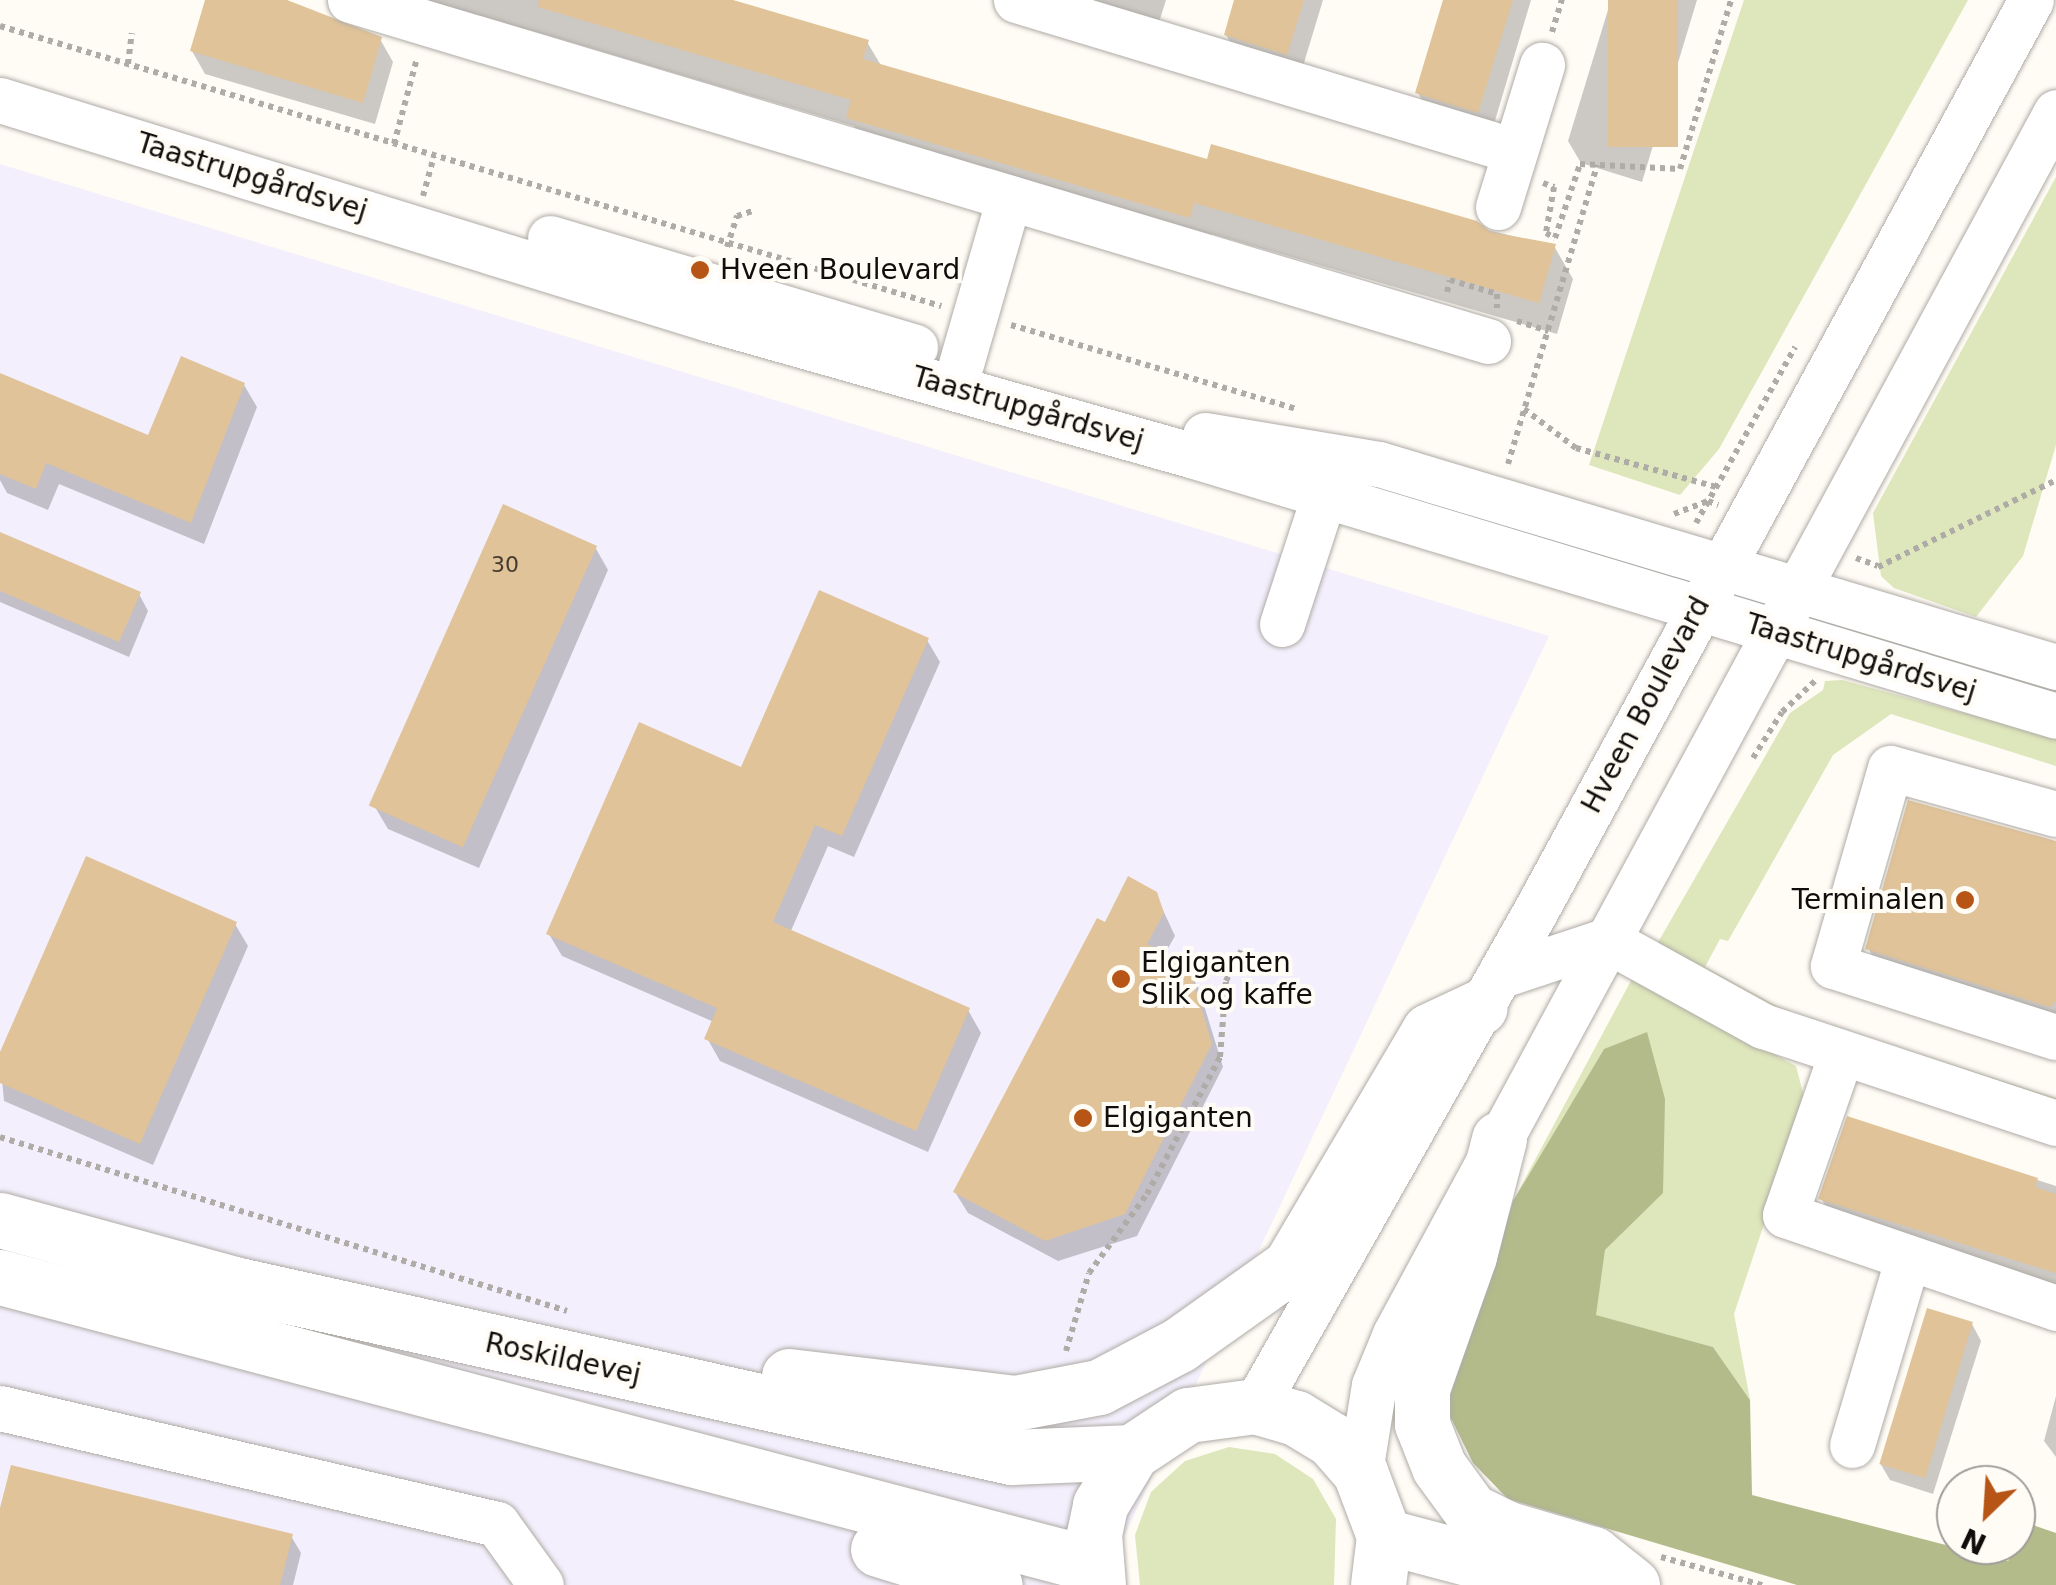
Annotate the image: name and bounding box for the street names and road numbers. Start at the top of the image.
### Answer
street label: Taastrupgårdsvej [133,126,371,228]
street label: Taastrupgårdsvej [908,360,1148,458]
street label: Hveen Boulevard [1575,591,1717,819]
street label: Taastrupgårdsvej [1742,607,1980,709]
street label: Roskildevej [482,1326,644,1392]

